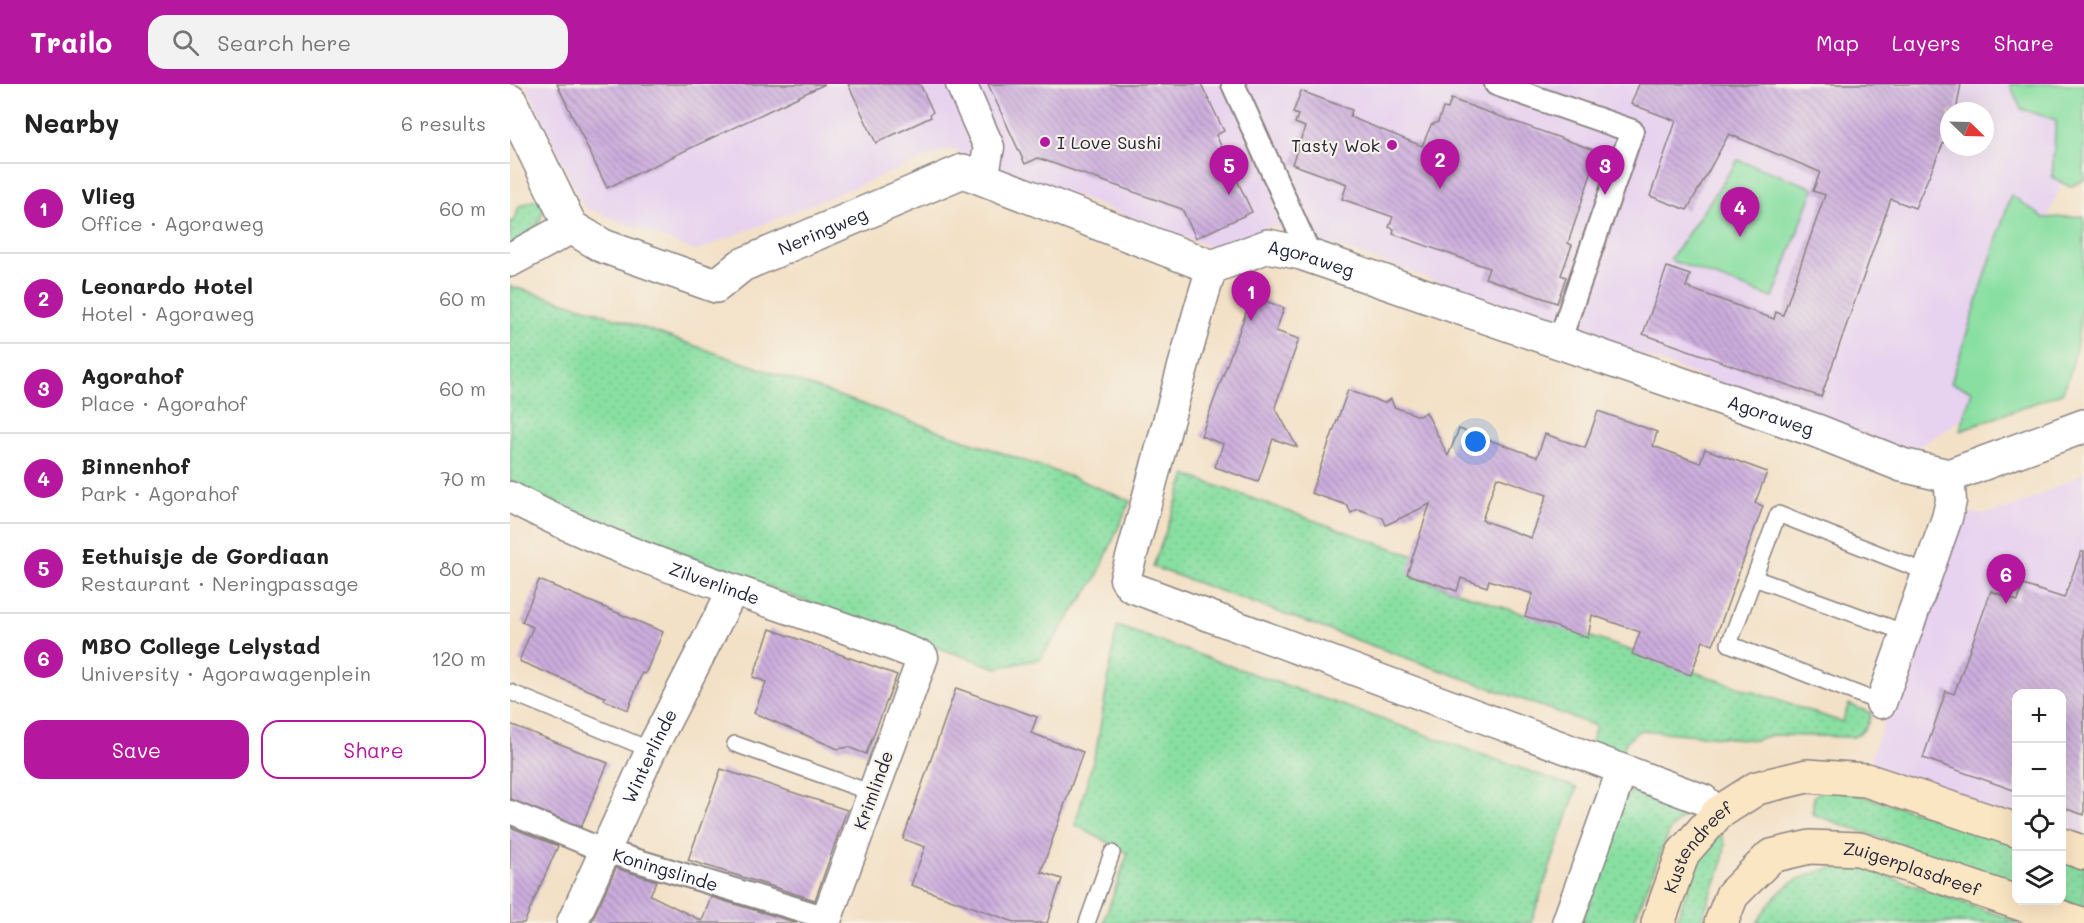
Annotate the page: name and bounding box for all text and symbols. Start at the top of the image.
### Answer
search box [148,15,568,69]
text: Trailo [30,24,112,60]
icon: search [169,26,202,59]
text: Search here [217,28,351,57]
text: Map [1816,29,1859,56]
text: Layers [1892,29,1961,56]
text: Share [1994,29,2054,56]
north arrow [1940,102,1994,156]
text: Nearby [24,106,119,140]
text: 6 results [401,110,486,136]
place label: I Love Sushi [1057,130,1162,154]
place label: Tasty Wok [1291,133,1380,157]
marker: I Love Sushi [1038,135,1052,149]
marker: Tasty Wok [1385,138,1399,152]
pin: 2 [1420,140,1460,189]
pin: 5 [1210,146,1248,195]
pin: 3 [1586,146,1624,195]
text: Vlieg [81,181,135,210]
pin: 4 [1720,188,1760,237]
text: 1 [39,195,48,221]
text: 60 m [439,195,486,221]
street label: Neringweg [774,201,871,260]
text: Office · Agoraweg [81,210,263,236]
street label: Agoraweg [1265,234,1358,282]
text: Leonardo Hotel [81,271,253,300]
pin: 1 [1232,272,1270,321]
text: 2 [38,285,49,311]
text: 60 m [439,285,486,311]
text: Hotel · Agoraweg [81,300,254,326]
text: Agorahof [81,361,183,390]
text: 3 [38,375,50,401]
text: 60 m [439,375,486,401]
street label: Agoraweg [1725,389,1817,441]
text: Place · Agorahof [81,390,247,416]
your location [1461,427,1490,456]
text: Binnenhof [81,451,190,480]
text: 4 [37,465,50,491]
text: 70 m [440,465,486,491]
text: Park · Agorahof [81,480,239,506]
text: Eethuisje de Gordiaan [81,541,329,570]
pin: 6 [1986,554,2026,604]
text: 5 [38,555,49,581]
text: 80 m [439,555,486,581]
street label: Zilverlinde [666,556,763,610]
text: Restaurant · Neringpassage [81,570,359,596]
text: MBO College Lelystad [81,631,320,660]
text: 6 [37,645,50,671]
text: 120 m [431,645,486,671]
text: University · Agorawagenplein [81,660,371,686]
map controls [2012,689,2066,905]
button: + [2012,689,2066,743]
street label: Winterlinde [616,705,682,807]
button: Save [24,720,249,779]
button: Share [261,720,486,779]
button: − [2012,743,2066,797]
street label: Krimlinde [848,747,898,833]
street label: Kustendreef [1658,795,1737,896]
button: locate [2012,797,2066,851]
street label: Zuigerplasdreef [1842,836,1985,901]
street label: Koningslinde [610,842,721,897]
button: layers [2012,851,2066,905]

